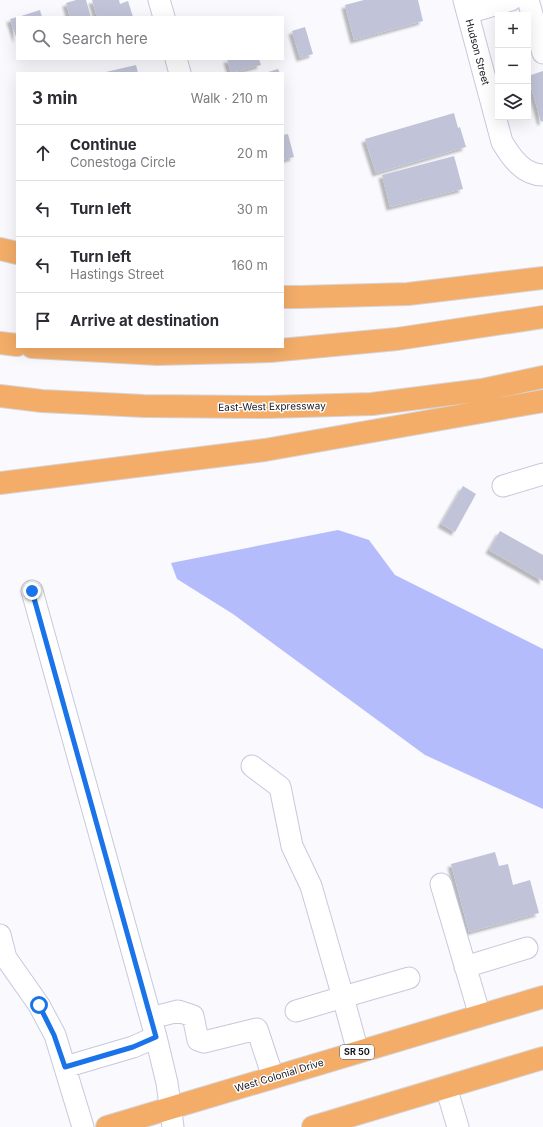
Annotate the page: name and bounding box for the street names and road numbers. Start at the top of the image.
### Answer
street label: Hudson Street [463,18,493,87]
street label: East-West Expressway [218,399,326,413]
road number: SR 50 [340,1045,374,1059]
street label: West Colonial Drive [233,1056,325,1094]

